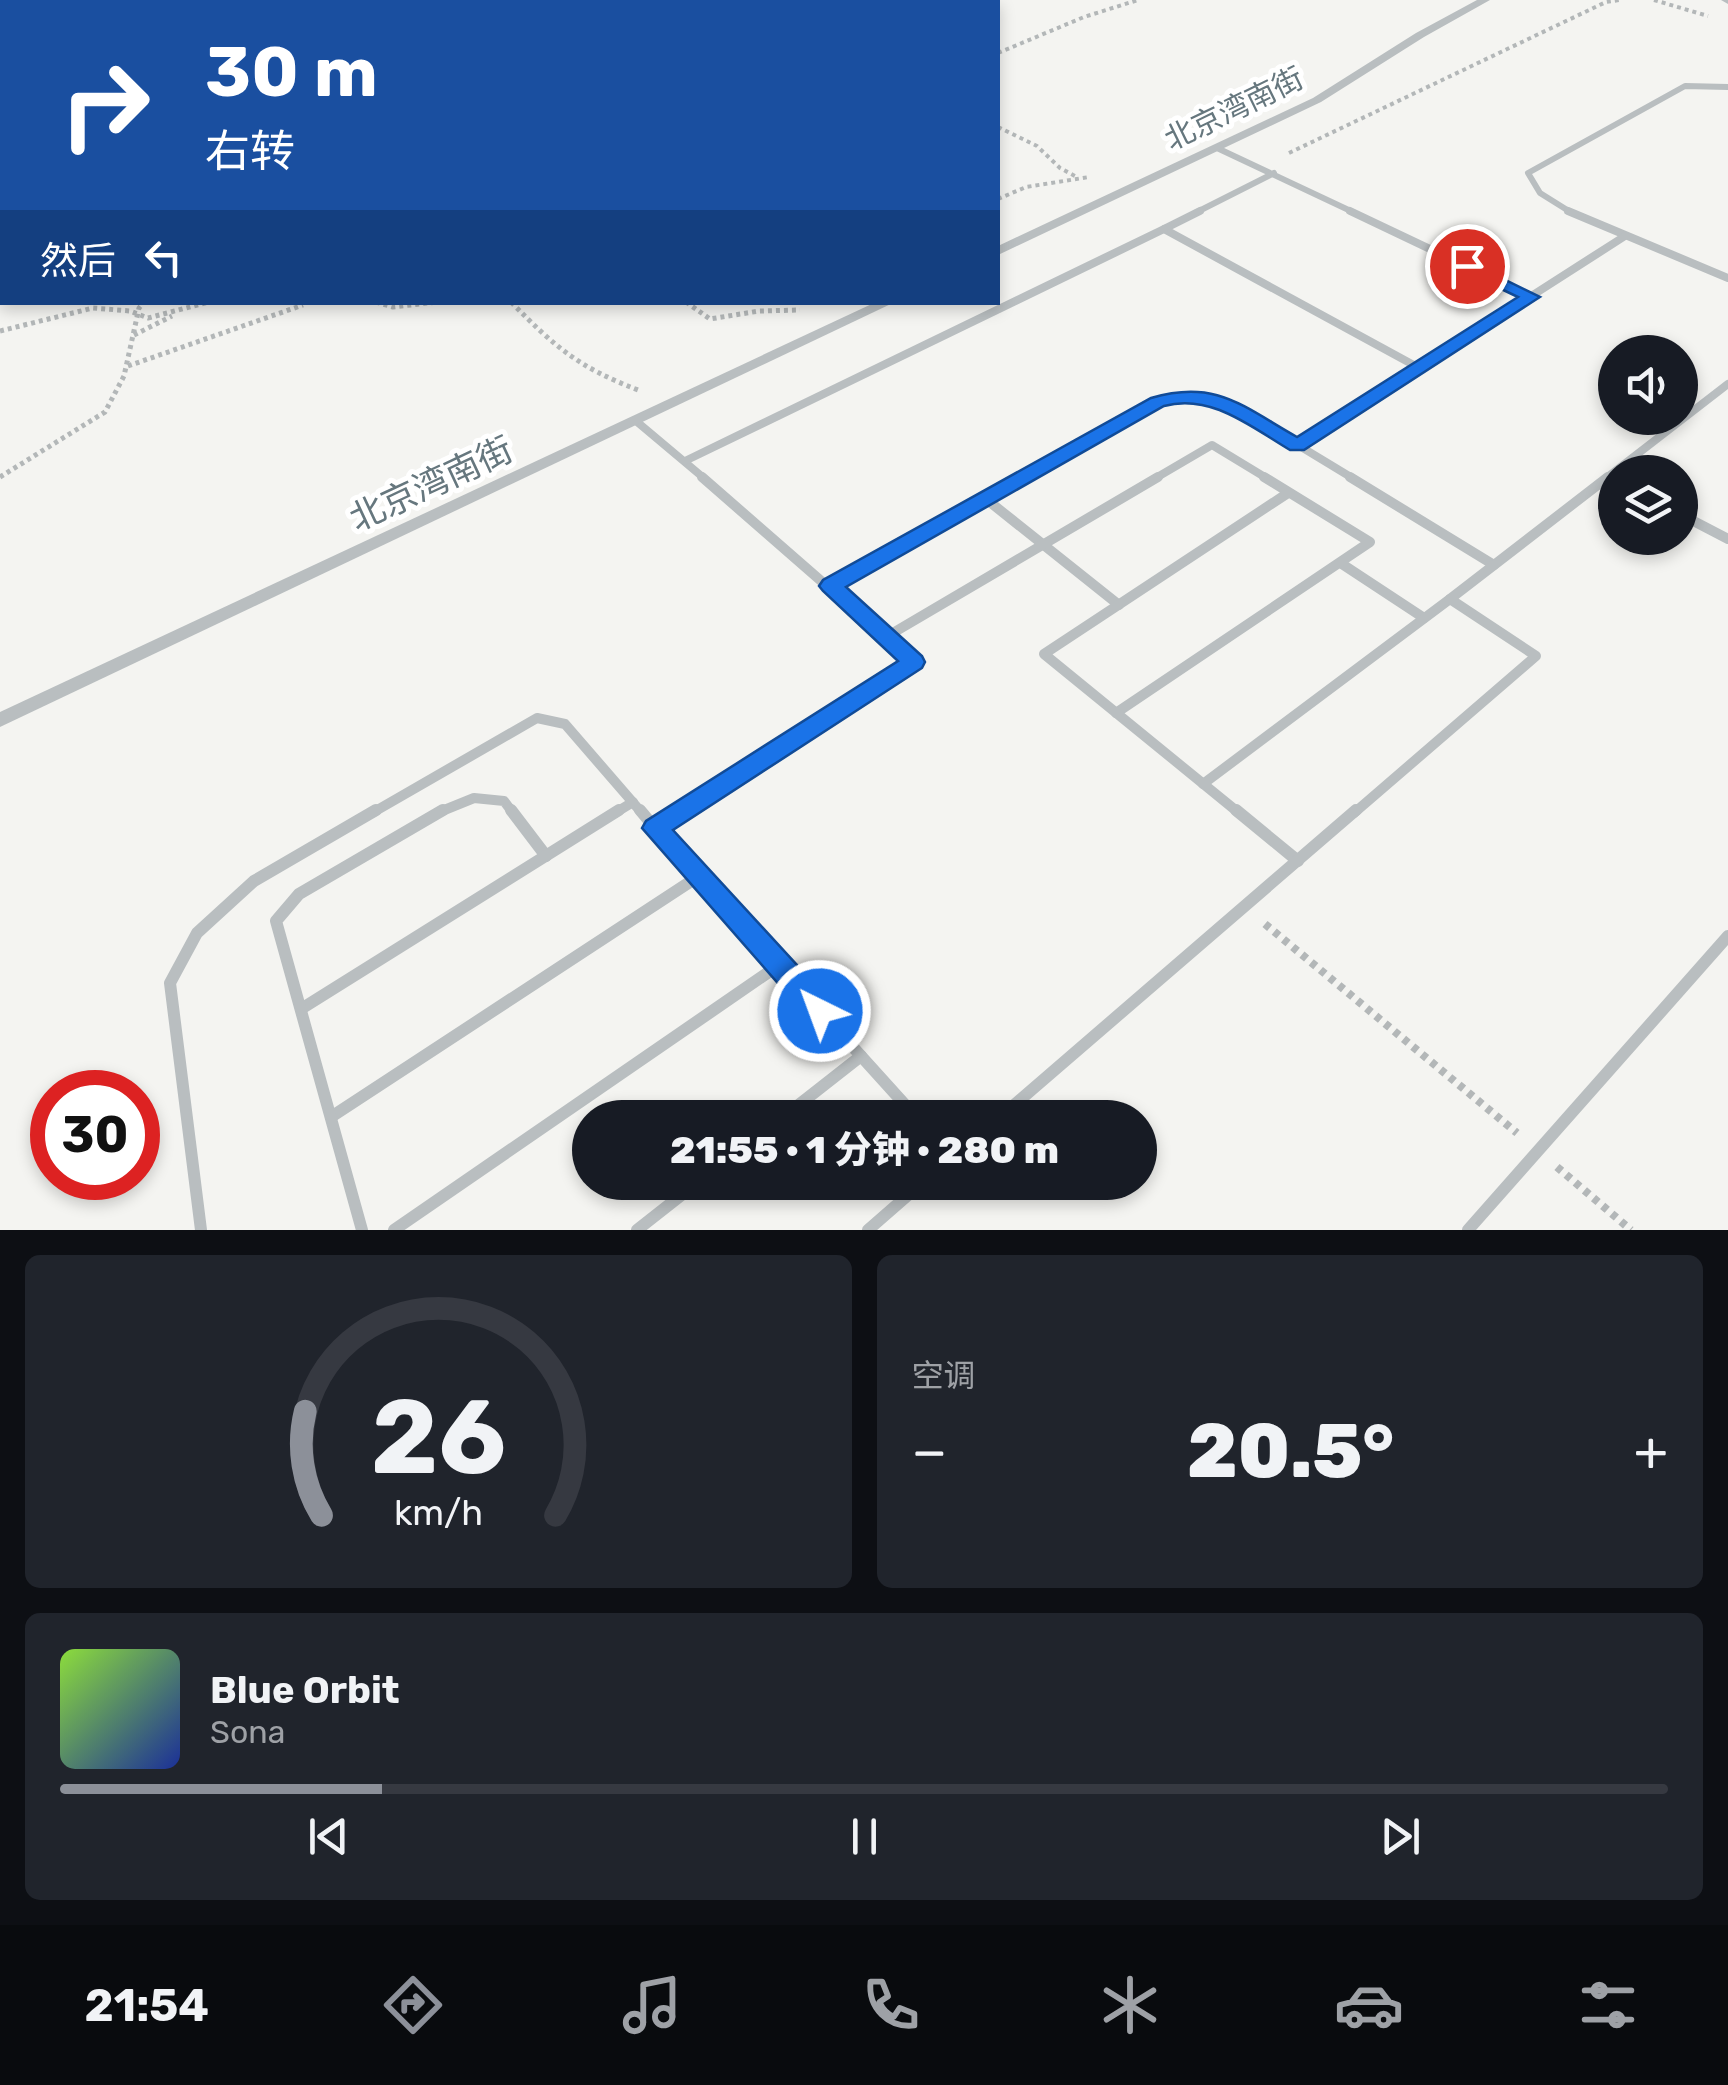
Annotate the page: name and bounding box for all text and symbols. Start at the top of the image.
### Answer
text: 30 m [205,31,378,114]
icon: right [40,40,170,170]
street label: 北京湾南街 [1159,60,1309,158]
text: 右转 [205,125,295,178]
pin [1425,224,1510,309]
icon: left [136,230,191,285]
text: 然后 [40,238,116,284]
icon: arrive [1440,239,1495,294]
map controls [1598,335,1698,555]
button: sound [1598,335,1698,435]
street label: 北京湾南街 [343,428,519,540]
button: layers [1598,455,1698,555]
position arrow [768,959,872,1063]
speed limit sign: 30 [30,1070,160,1200]
text: 21:55 · 1 分钟 · 280 m [670,1127,1059,1173]
text: 空调 [912,1357,976,1395]
text: 26 [371,1376,506,1499]
text: 20.5° [1187,1407,1394,1496]
text: − [912,1419,947,1484]
text: + [1634,1419,1668,1484]
text: km/h [394,1492,483,1534]
text: Blue Orbit [210,1667,400,1713]
text: Sona [210,1713,285,1751]
icon: previous [301,1809,356,1864]
icon: pause [837,1809,892,1864]
icon: next [1373,1809,1428,1864]
icon: directions [378,1970,448,2040]
icon: music [617,1970,687,2040]
icon: phone [856,1970,926,2040]
icon: climate [1095,1970,1165,2040]
icon: car [1334,1970,1404,2040]
icon: filters [1573,1970,1643,2040]
text: 21:54 [85,1979,209,2032]

